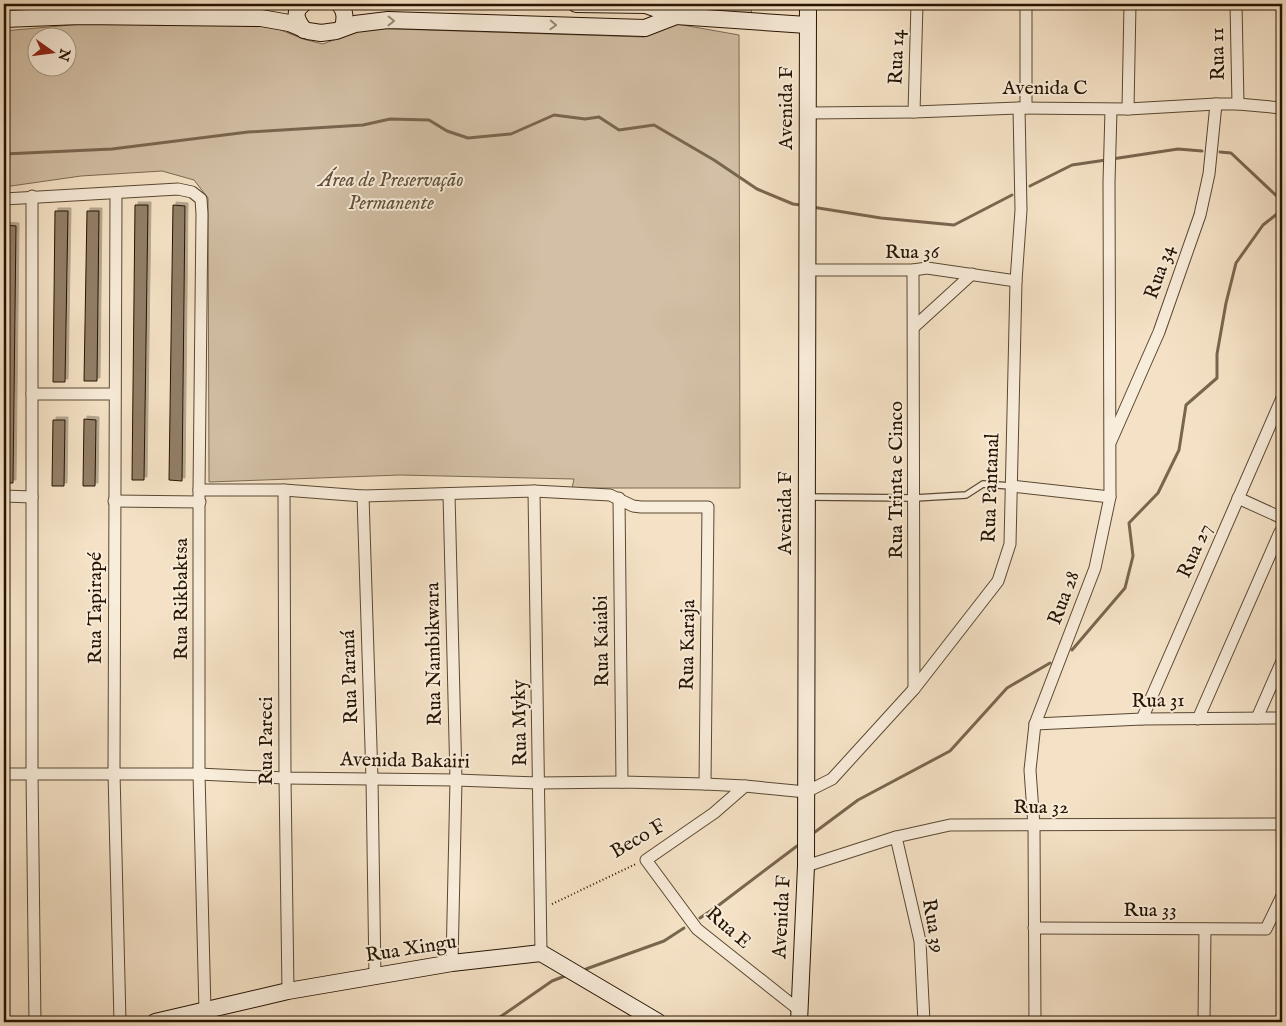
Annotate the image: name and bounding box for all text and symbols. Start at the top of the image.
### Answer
one-way arrow [388,16,395,26]
one-way arrow [550,20,558,31]
street label: Rua 11 [1205,27,1231,81]
north arrow [28,28,78,78]
street label: Rua 14 [884,29,910,85]
text: N [53,46,74,63]
street label: Avenida F [774,66,799,151]
street label: Avenida C [1002,76,1087,101]
park label: Área de Preservação Permanente [316,166,464,216]
street label: Rua 36 [885,240,940,265]
street label: Rua 34 [1139,241,1181,302]
street label: Rua Trinta e Cinco [884,401,909,559]
street label: Rua Pantanal [977,432,1005,543]
street label: Avenida F [773,471,798,556]
street label: Rua 27 [1172,520,1218,582]
street label: Rua Rikbaktsa [169,538,194,660]
street label: Rua Tapirapé [83,552,108,664]
street label: Rua 28 [1042,568,1086,628]
street label: Rua Nambikwara [420,582,448,726]
street label: Rua Kaiabi [589,595,615,687]
street label: Rua Karaja [675,599,701,691]
street label: Rua Paraná [336,629,364,724]
street label: Rua Myky [507,679,533,767]
street label: Rua 31 [1131,688,1185,714]
street label: Rua Pareci [254,696,279,786]
street label: Avenida Bakairi [339,747,470,775]
street label: Rua 32 [1013,795,1069,820]
street label: Beco F [606,813,670,865]
street label: Avenida F [767,874,797,960]
street label: Rua 39 [916,897,950,955]
street label: Rua 33 [1123,898,1177,923]
street label: Rua E [700,901,756,955]
street label: Rua Xingu [364,929,458,969]

